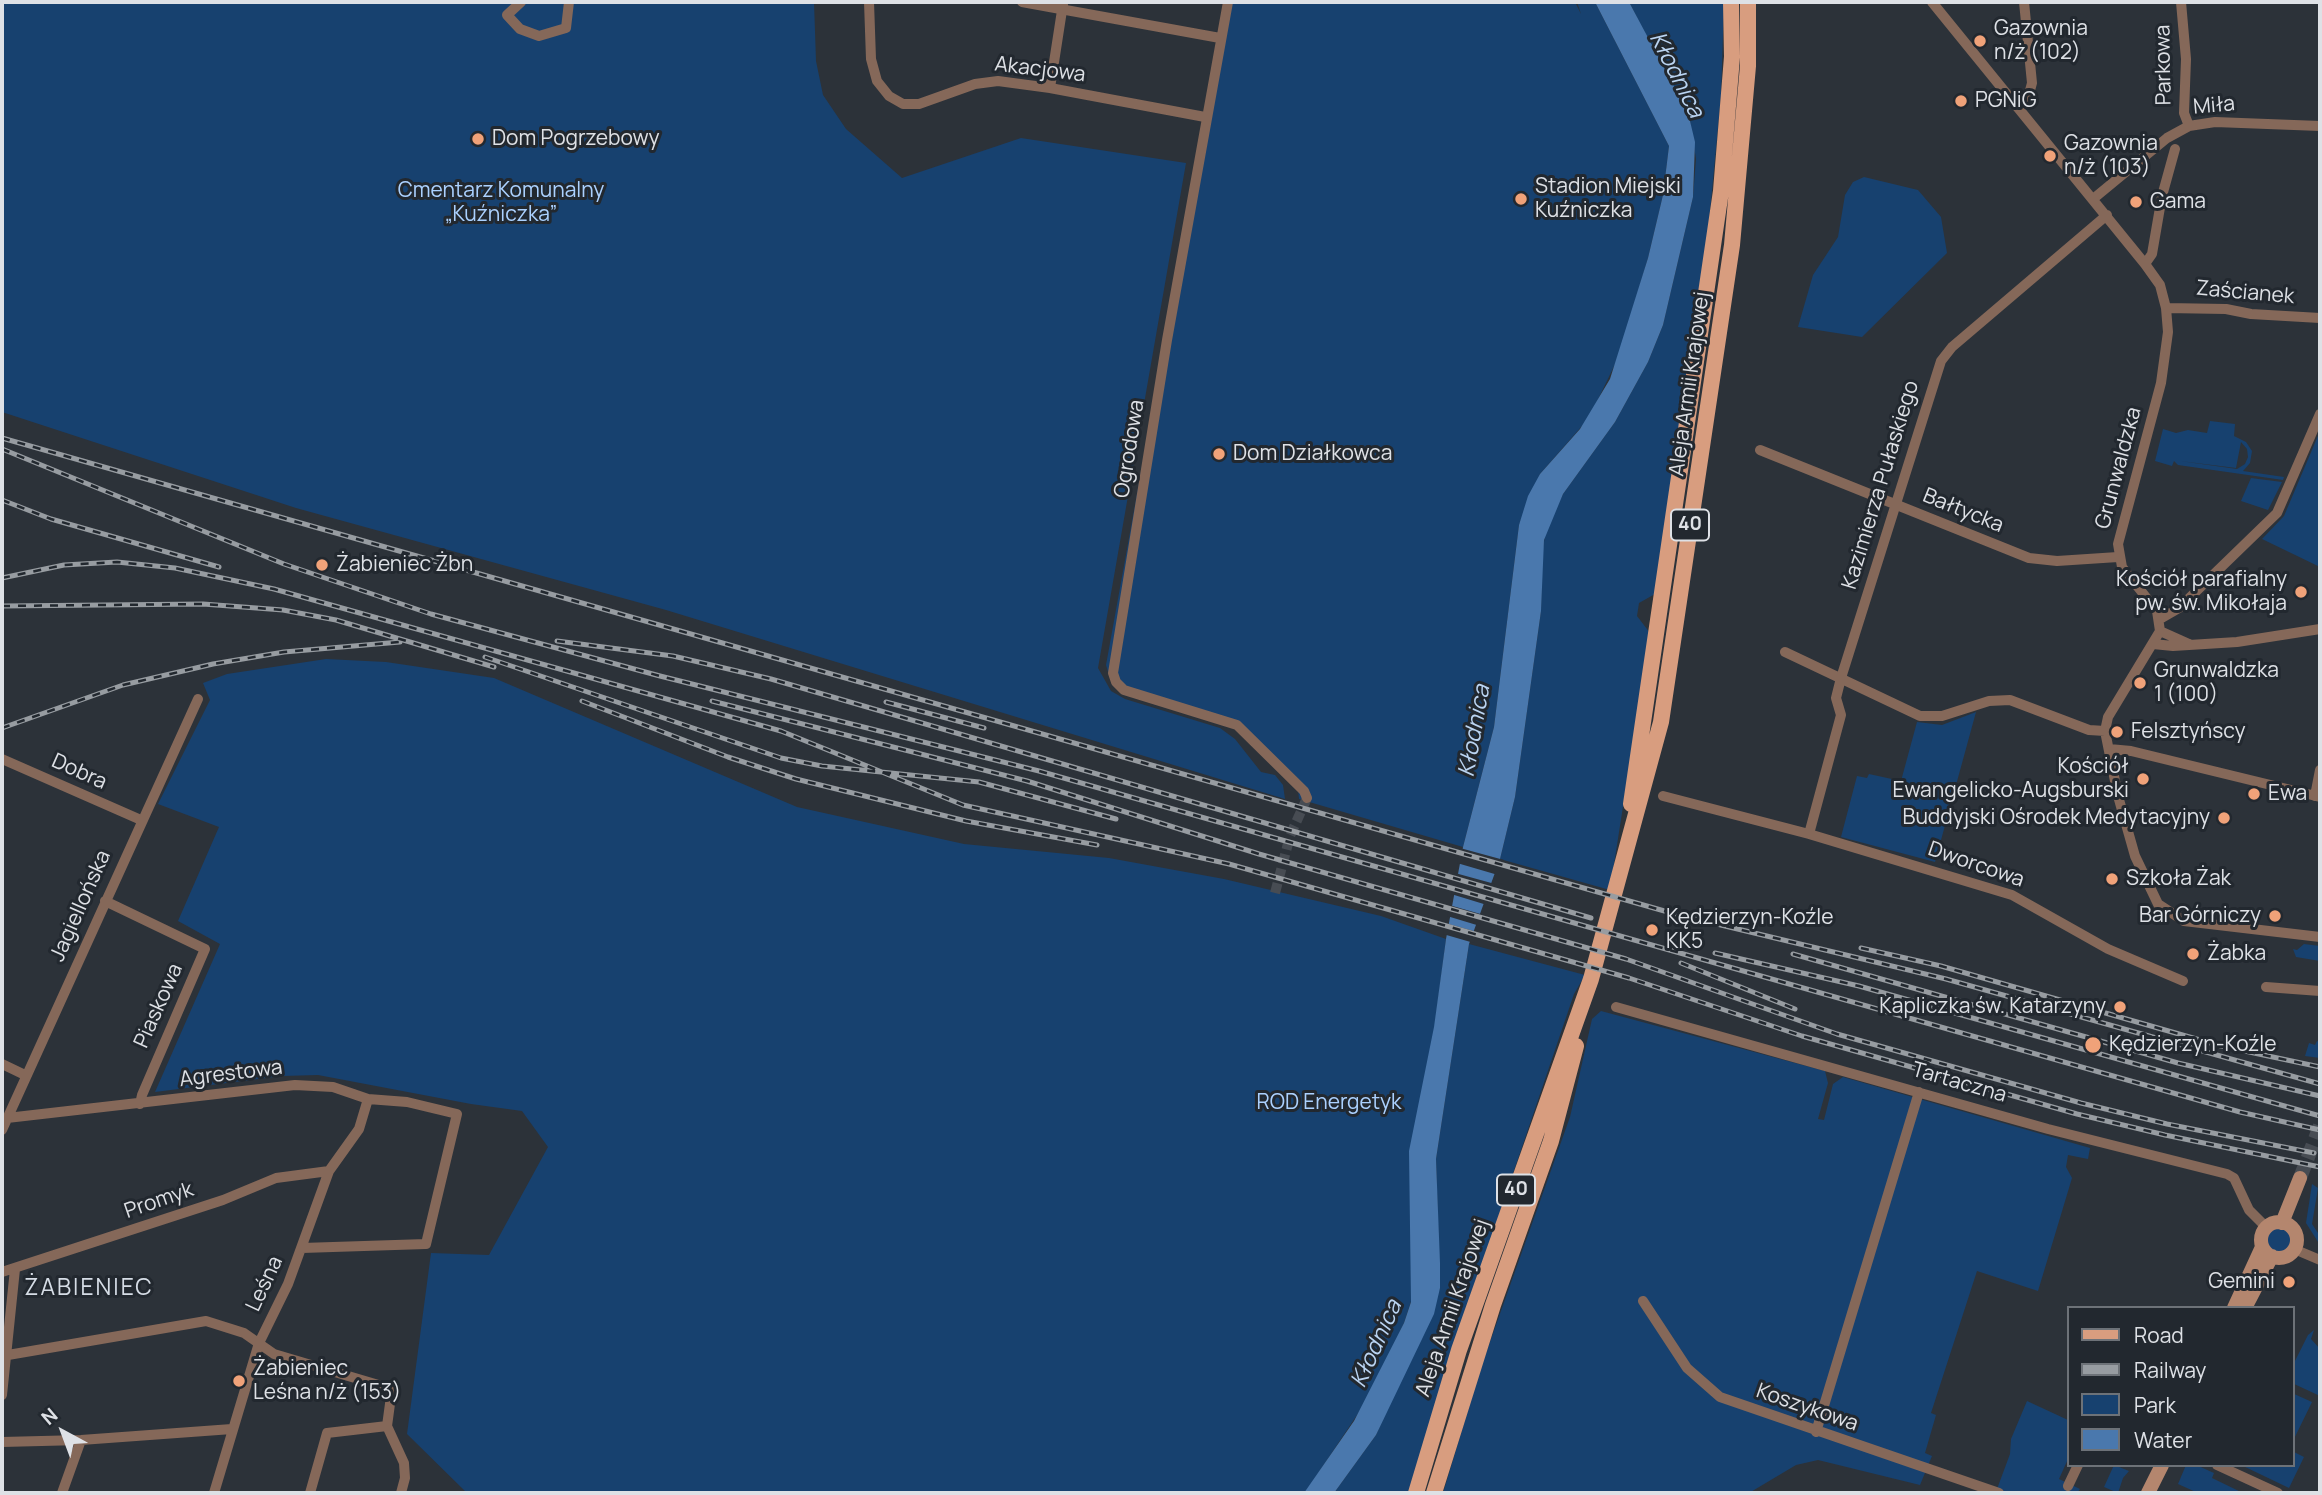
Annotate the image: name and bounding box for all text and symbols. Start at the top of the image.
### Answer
place label: Gazownia n/ż (102) [1994,16,2088,66]
street label: Parkowa [2151,24,2177,106]
water label: Kłodnica [1643,27,1709,123]
marker: Gazownia n/ż (102) [1972,33,1988,49]
street label: Akacjowa [993,52,1087,88]
place label: PGNiG [1975,88,2037,114]
street label: Miła [2192,92,2236,120]
marker: PGNiG [1953,93,1969,109]
place label: Dom Pogrzebowy [492,126,660,152]
marker: Dom Pogrzebowy [470,131,486,147]
place label: Gazownia n/ż (103) [2064,131,2158,181]
marker: Gazownia n/ż (103) [2042,148,2058,164]
place label: Stadion Miejski Kuźniczka [1535,174,1681,224]
park label: Cmentarz Komunalny „Kuźniczka” [398,178,604,228]
place label: Gama [2150,189,2206,215]
marker: Stadion Miejski Kuźniczka [1513,191,1529,207]
marker: Gama [2128,194,2144,210]
street label: Zaścianek [2195,276,2295,310]
street label: Aleja Armii Krajowej [1665,290,1715,478]
street label: Kazimierza Pułaskiego [1837,378,1925,592]
street label: Ogrodowa [1110,398,1150,500]
street label: Grunwaldzka [2091,404,2147,532]
place label: Dom Działkowca [1233,441,1392,467]
marker: Dom Działkowca [1211,446,1227,462]
street label: Bałtycka [1919,483,2007,539]
road number: 40 [1671,510,1709,540]
place label: Żabieniec Żbn [336,552,473,578]
marker: Żabieniec Żbn [314,557,330,573]
place label: Kościół parafialny pw. św. Mikołaja [2116,567,2287,617]
marker: Kościół parafialny pw. św. Mikołaja [2293,584,2309,600]
place label: Grunwaldzka 1 (100) [2154,658,2279,708]
marker: Grunwaldzka 1 (100) [2132,675,2148,691]
water label: Kłodnica [1453,683,1497,779]
place label: Felsztyńscy [2131,719,2246,745]
marker: Felsztyńscy [2109,724,2125,740]
street label: Dobra [47,749,111,795]
place label: Kościół Ewangelicko-Augsburski [1893,754,2129,804]
marker: Kościół Ewangelicko-Augsburski [2135,771,2151,787]
place label: Ewa [2268,781,2307,807]
marker: Ewa [2246,786,2262,802]
place label: Buddyjski Ośrodek Medytacyjny [1903,805,2210,831]
marker: Buddyjski Ośrodek Medytacyjny [2216,810,2232,826]
street label: Dworcowa [1925,837,2027,893]
street label: Jagiellońska [45,847,117,965]
place label: Szkoła Żak [2126,866,2231,892]
marker: Szkoła Żak [2104,871,2120,887]
place label: Bar Górniczy [2139,903,2261,929]
place label: Kędzierzyn-Koźle KK5 [1666,905,1833,955]
marker: Bar Górniczy [2267,908,2283,924]
marker: Kędzierzyn-Koźle KK5 [1644,922,1660,938]
place label: Żabka [2207,941,2266,967]
marker: Żabka [2185,946,2201,962]
street label: Piaskowa [129,960,189,1052]
place label: Kapliczka św. Katarzyny [1879,994,2106,1020]
marker: Kapliczka św. Katarzyny [2112,999,2128,1015]
place label: Kędzierzyn-Koźle [2109,1032,2276,1058]
marker: Kędzierzyn-Koźle [2083,1035,2103,1055]
street label: Agrestowa [178,1055,284,1093]
street label: Tartaczna [1909,1057,2009,1109]
park label: ROD Energetyk [1257,1090,1401,1116]
road number: 40 [1497,1174,1535,1206]
street label: Promyk [121,1177,197,1225]
street label: Aleja Armii Krajowej [1411,1216,1495,1400]
street label: Leśna [241,1252,289,1316]
place label: Gemini [2208,1269,2275,1295]
marker: Gemini [2281,1274,2297,1290]
district label: ŻABIENIEC [25,1275,153,1303]
water label: Kłodnica [1346,1296,1408,1392]
legend [2066,1306,2294,1467]
text: Road [2134,1321,2184,1349]
place label: Żabieniec Leśna n/ż (153) [253,1356,401,1406]
text: Railway [2134,1356,2206,1384]
marker: Żabieniec Leśna n/ż (153) [231,1373,247,1389]
street label: Koszykowa [1753,1379,1861,1437]
text: Park [2134,1391,2176,1419]
north arrow [28,1397,98,1467]
text: N [36,1402,63,1430]
text: Water [2134,1426,2192,1454]

